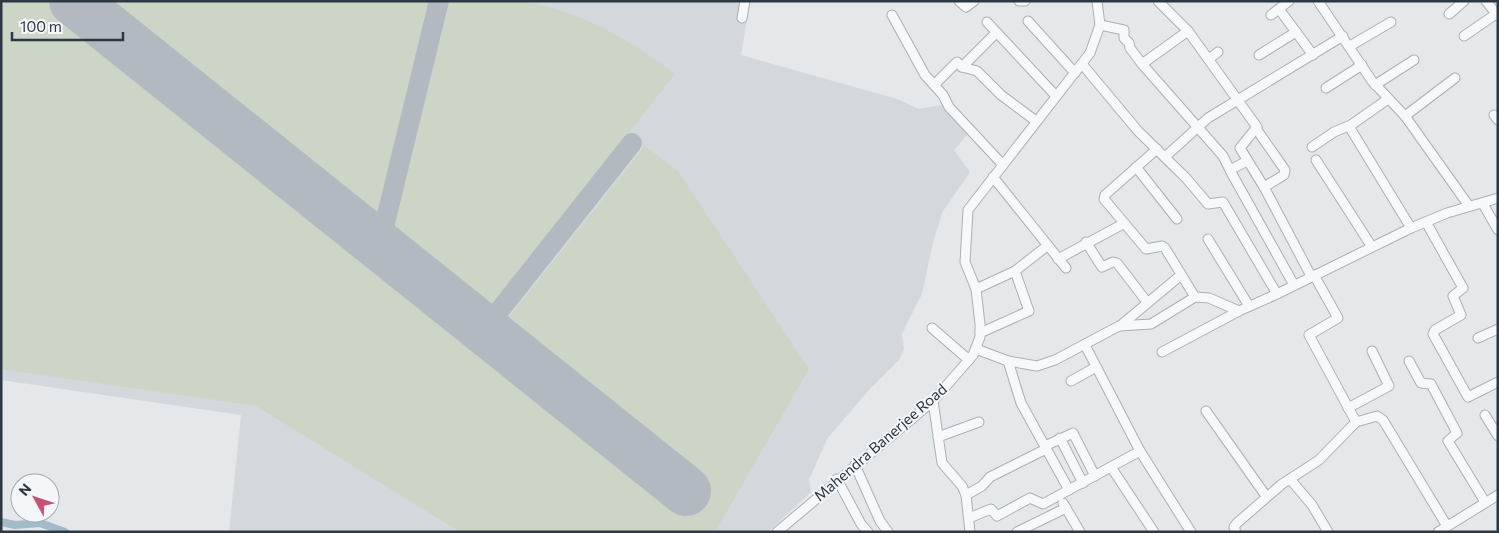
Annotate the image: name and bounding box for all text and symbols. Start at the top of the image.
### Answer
scale bar [12,10,124,42]
text: 100 m [20,17,62,35]
street label: Mahendra Banerjee Road [810,379,950,505]
north arrow [10,473,60,523]
text: N [15,480,35,499]

